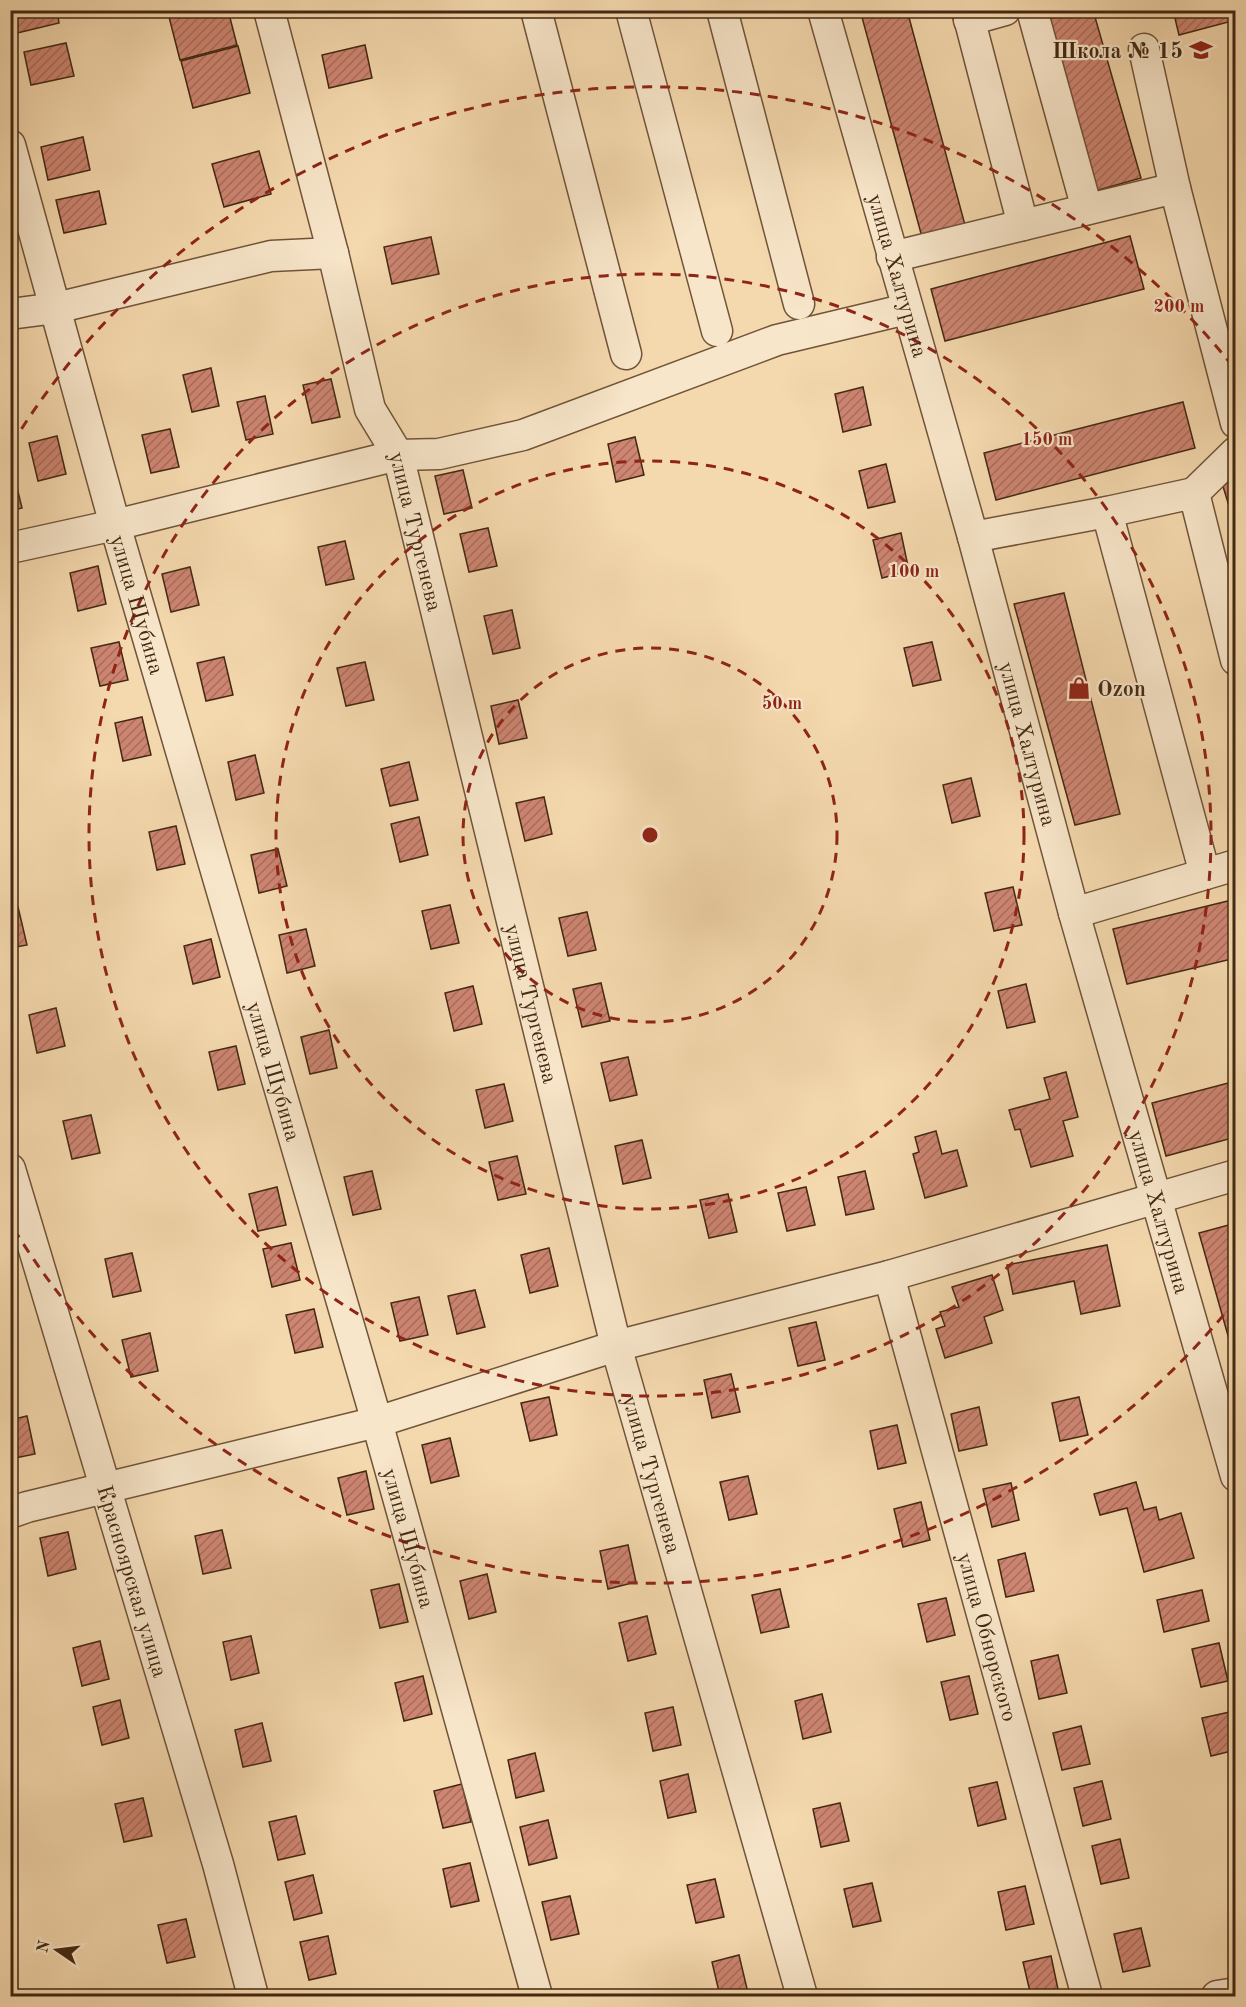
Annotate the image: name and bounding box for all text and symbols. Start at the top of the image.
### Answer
school or university icon: Школа № 15 [1188,37,1214,63]
place label: Школа № 15 [1052,41,1183,63]
street label: улица Халтурина [863,192,930,361]
text: 200 m [1154,298,1204,316]
text: 150 m [1022,431,1072,449]
street label: улица Тургенева [385,450,445,614]
street label: улица Шубина [106,533,167,677]
text: 100 m [889,563,939,581]
street label: улица Халтурина [994,660,1059,829]
shop icon: Ozon [1066,675,1092,701]
place label: Ozon [1097,679,1146,701]
text: 50 m [762,695,802,713]
centre of rings [640,825,660,845]
street label: улица Тургенева [500,922,560,1086]
street label: улица Шубина [242,999,303,1144]
street label: улица Халтурина [1124,1128,1192,1297]
street label: улица Тургенева [618,1393,684,1556]
street label: улица Шубина [377,1466,437,1611]
street label: Красноярская улица [92,1483,171,1680]
street label: улица Обнорского [953,1550,1020,1724]
north arrow [27,1920,87,1980]
text: N [35,1938,54,1955]

